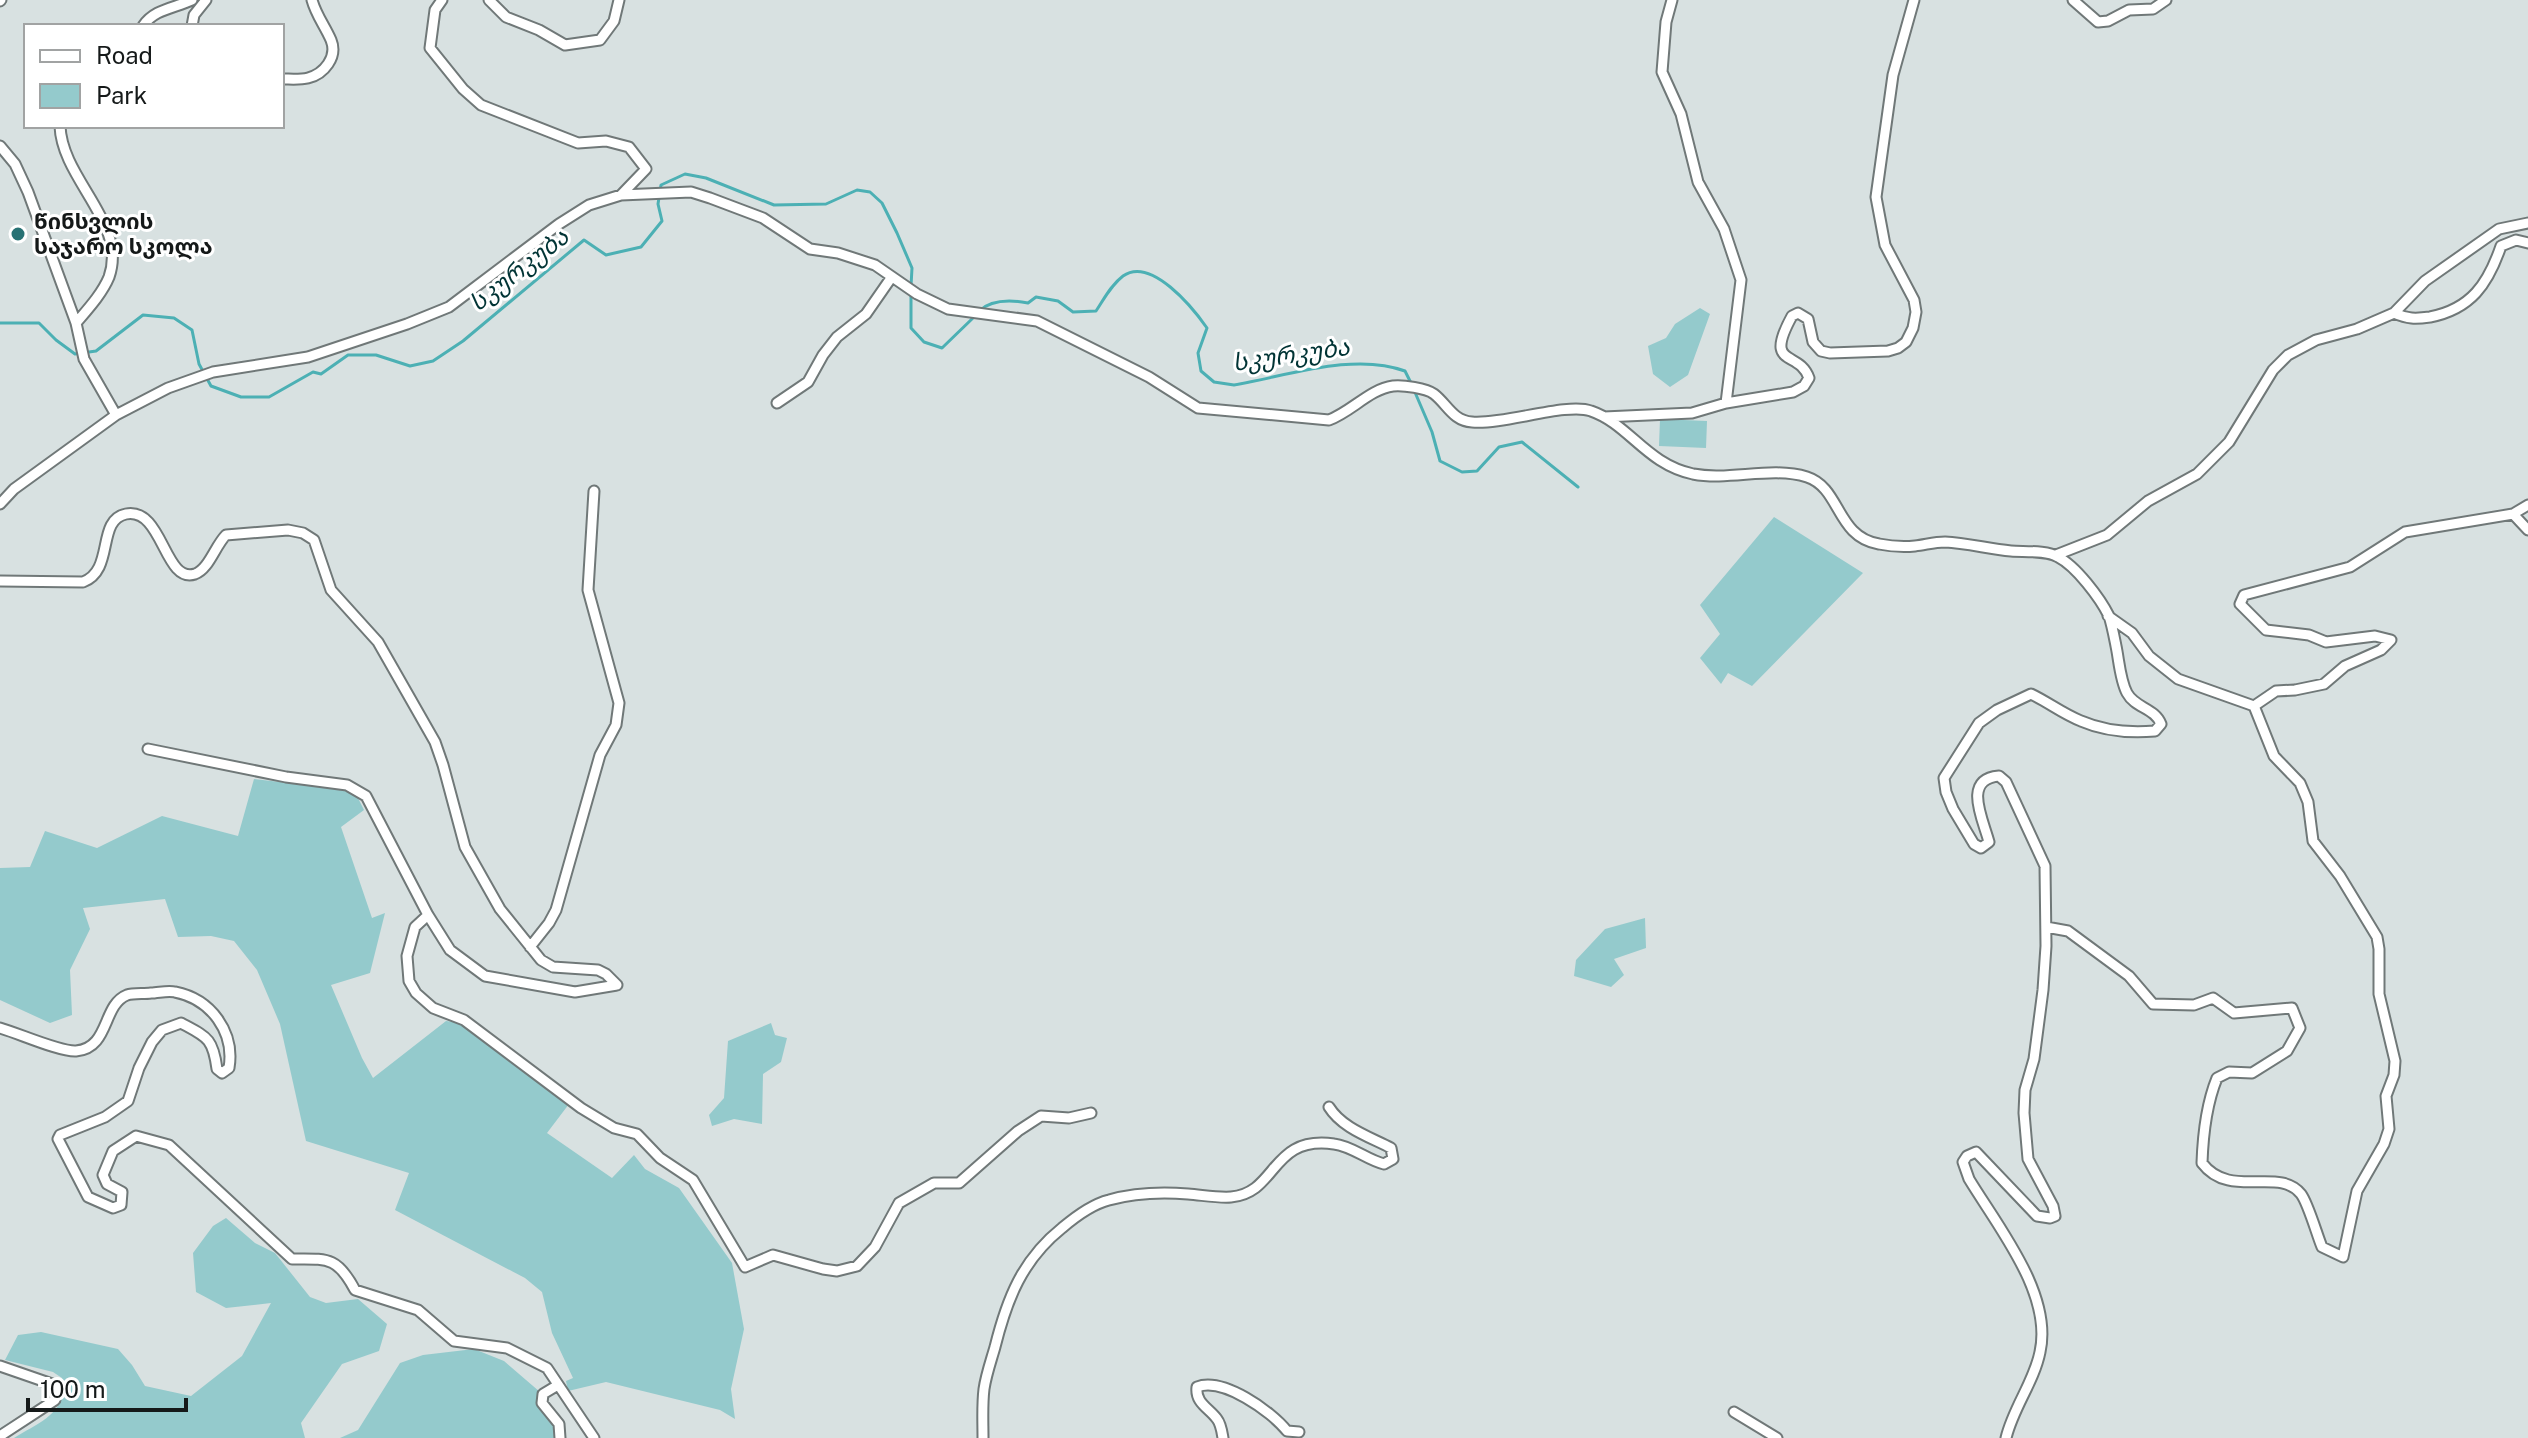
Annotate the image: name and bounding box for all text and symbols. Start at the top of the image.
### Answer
legend [24,24,284,128]
text: Road [96,41,153,69]
text: Park [96,81,147,109]
place label: წინსვლის საჯარო სკოლა [34,208,213,260]
water label: სკურკუბა [463,221,575,317]
marker: წინსვლის საჯარო სკოლა [9,225,27,243]
water label: სკურკუბა [1231,332,1352,377]
scale bar [28,1362,186,1412]
text: 100 m [40,1375,106,1403]

